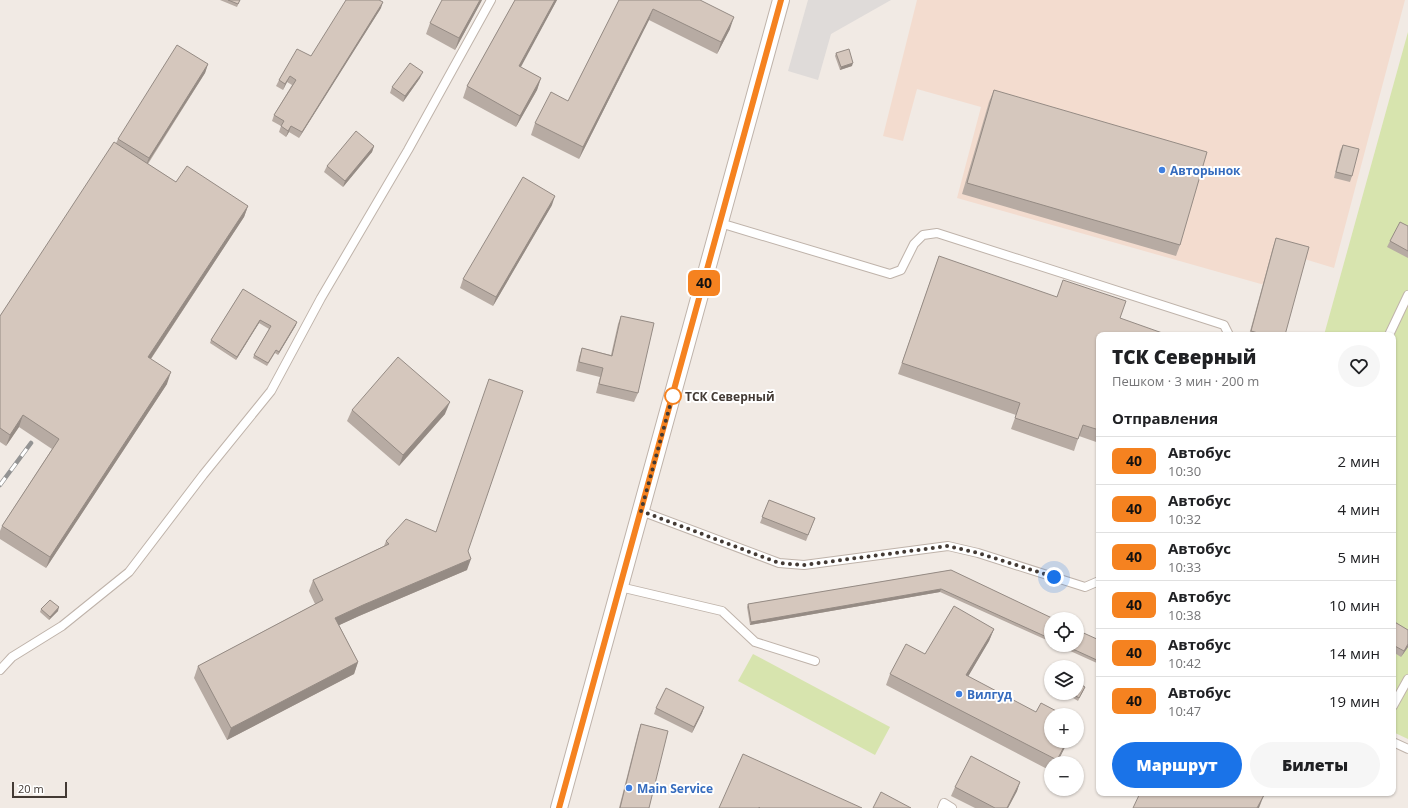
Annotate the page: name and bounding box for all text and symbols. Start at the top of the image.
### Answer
place label: Авторынок [1170,162,1241,179]
marker: Авторынок [1157,165,1167,175]
line badge: 40 [686,270,722,296]
text: 40 [696,273,712,292]
text: ТСК Северный [1112,344,1256,370]
button: heart [1338,345,1380,387]
text: Пешком · 3 мин · 200 m [1112,372,1259,390]
marker: ТСК Северный [664,387,682,405]
place label: ТСК Северный [685,388,775,405]
text: Отправления [1112,408,1218,428]
text: Автобус [1168,442,1231,462]
text: 40 [1126,451,1142,470]
text: 2 мин [1337,451,1380,471]
text: 10:30 [1168,462,1201,480]
text: Автобус [1168,490,1231,510]
text: 40 [1126,499,1142,518]
text: 4 мин [1337,499,1380,519]
text: 10:32 [1168,510,1201,528]
text: Автобус [1168,538,1231,558]
text: 40 [1126,547,1142,566]
text: 5 мин [1337,547,1380,567]
text: 10:33 [1168,558,1201,576]
your location [1044,567,1064,587]
text: Автобус [1168,586,1231,606]
text: 40 [1126,595,1142,614]
text: 10 мин [1329,595,1380,615]
text: 10:38 [1168,606,1201,624]
map controls [1044,612,1084,796]
button: locate [1044,612,1084,652]
text: Автобус [1168,634,1231,654]
text: 40 [1126,643,1142,662]
text: 14 мин [1329,643,1380,663]
text: 10:42 [1168,654,1201,672]
button: layers [1044,660,1084,700]
text: Автобус [1168,682,1231,702]
place label: Вилгуд [967,686,1012,703]
marker: Вилгуд [954,689,964,699]
text: 40 [1126,691,1142,710]
text: 19 мин [1329,691,1380,711]
text: 10:47 [1168,702,1201,720]
button: + [1044,708,1084,748]
button: Маршрут [1112,742,1242,788]
button: Билеты [1250,742,1380,788]
button: − [1044,756,1084,796]
scale bar [12,780,67,799]
place label: Main Service [637,780,713,797]
text: 20 m [18,781,44,796]
marker: Main Service [624,783,634,793]

